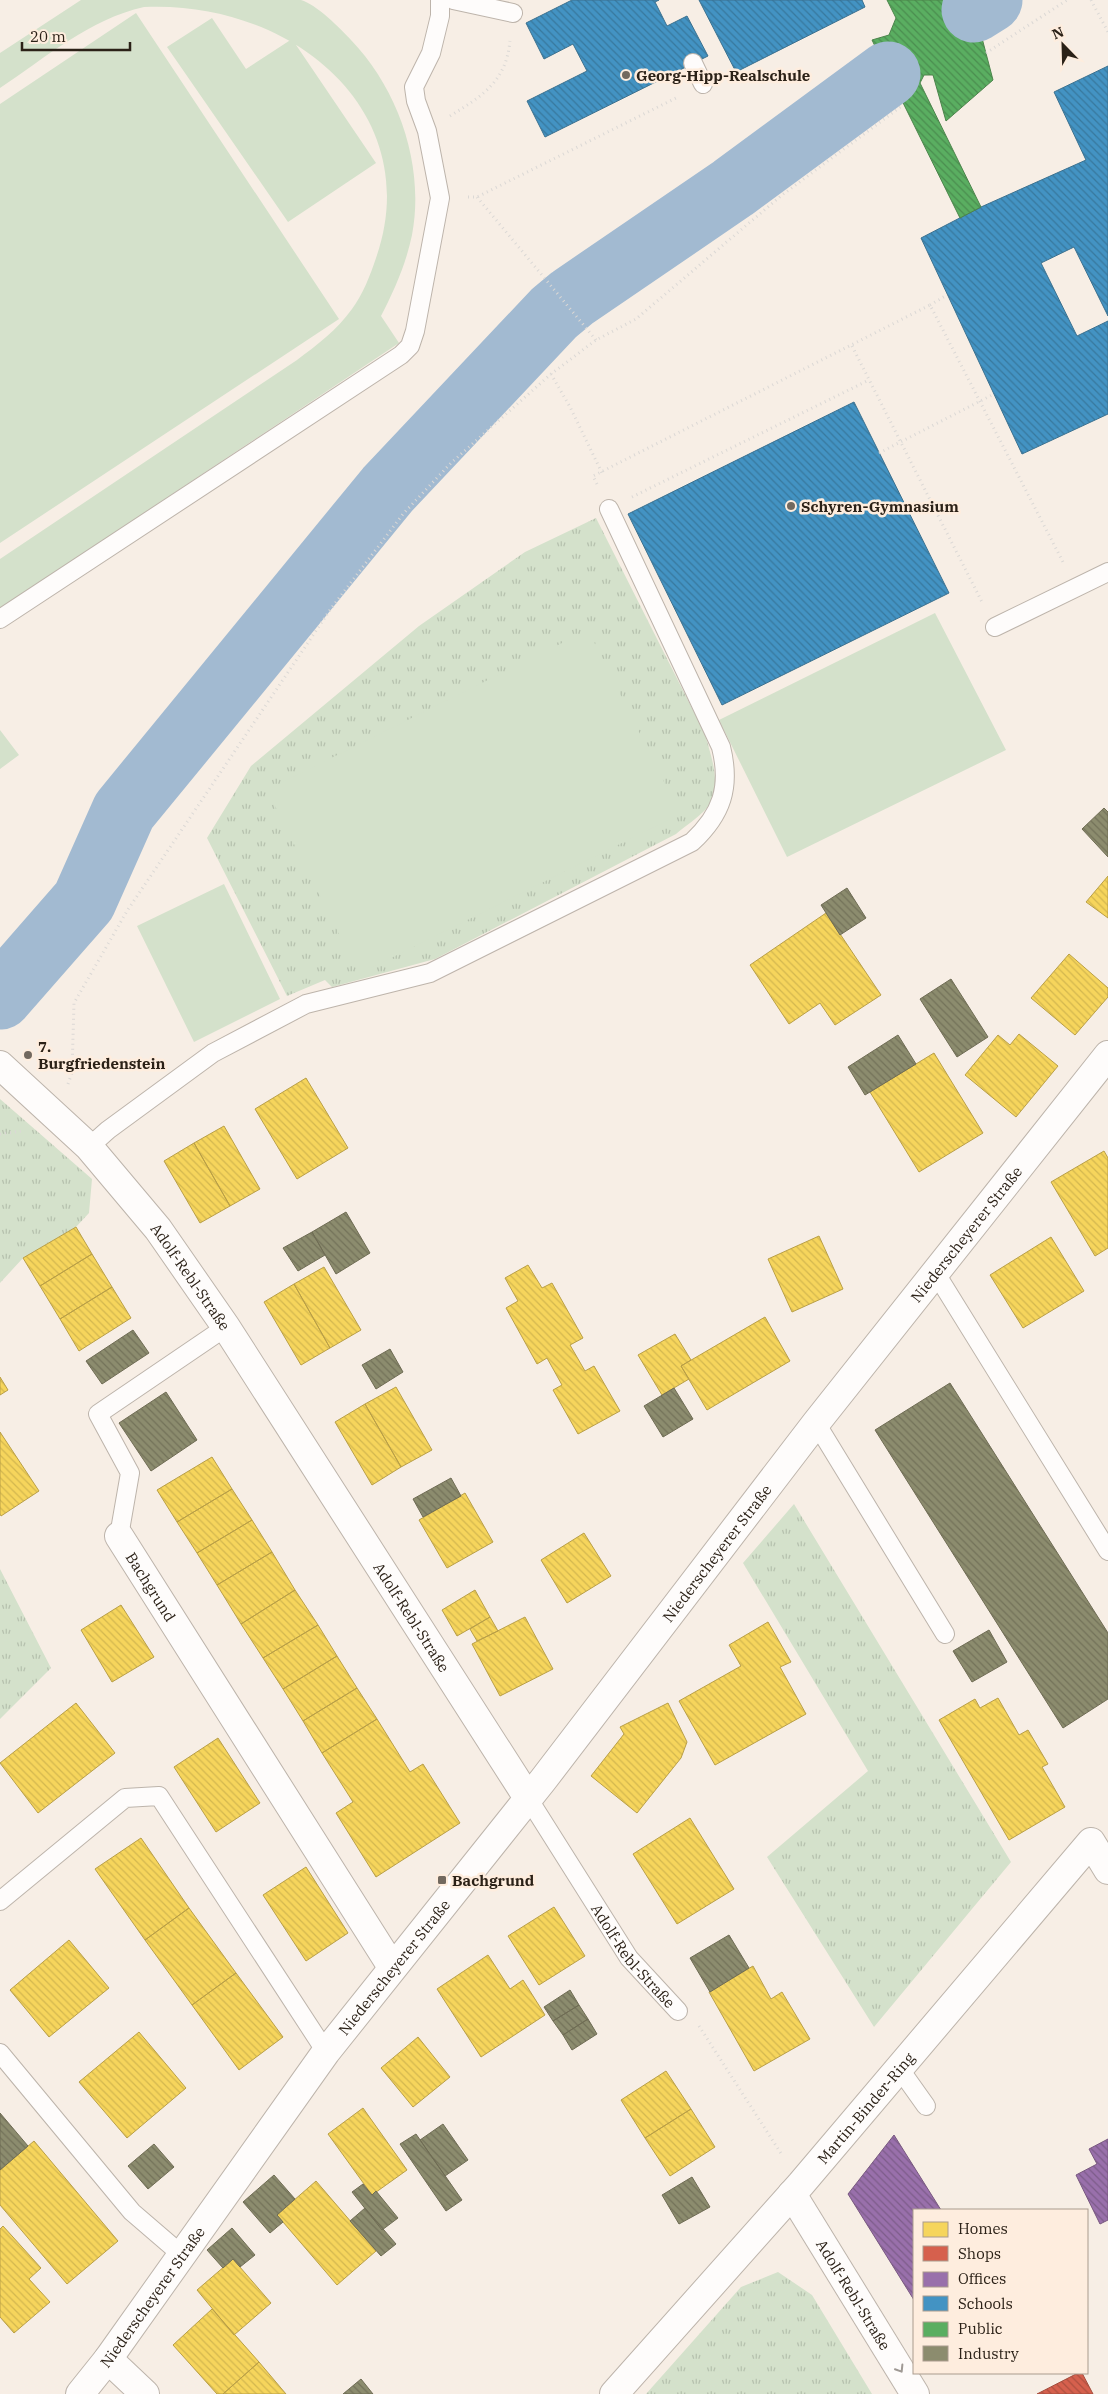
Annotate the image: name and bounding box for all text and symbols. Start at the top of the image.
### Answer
scale bar [22,20,130,52]
north arrow [1038,20,1088,70]
text: N [1049,23,1067,43]
text: 20 m [30,27,66,46]
place label: Georg-Hipp-Realschule [636,66,810,85]
marker: Georg-Hipp-Realschule [620,69,632,81]
place label: Schyren-Gymnasium [801,497,959,516]
marker: Schyren-Gymnasium [785,500,797,512]
place label: 7. Burgfriedenstein [38,1037,165,1073]
marker: 7. Burgfriedenstein [22,1049,34,1061]
street label: Niederscheyerer Straße [906,1162,1026,1306]
street label: Adolf-Rebl-Straße [147,1219,235,1334]
street label: Niederscheyerer Straße [658,1480,775,1626]
street label: Bachgrund [122,1548,180,1625]
street label: Adolf-Rebl-Straße [370,1559,454,1675]
place label: Bachgrund [452,1871,535,1890]
marker: Bachgrund [436,1874,448,1886]
street label: Niederscheyerer Straße [334,1895,454,2039]
street label: Adolf-Rebl-Straße [588,1900,680,2012]
street label: Martin-Binder-Ring [813,2048,918,2167]
legend [913,2209,1088,2374]
text: Homes [958,2219,1008,2238]
street label: Niederscheyerer Straße [96,2223,209,2371]
street label: Adolf-Rebl-Straße [813,2236,895,2353]
text: Shops [958,2244,1001,2263]
text: Offices [958,2269,1006,2288]
text: Schools [958,2294,1013,2313]
text: Public [958,2319,1003,2338]
text: Industry [958,2344,1019,2363]
one-way arrow [894,2363,903,2373]

